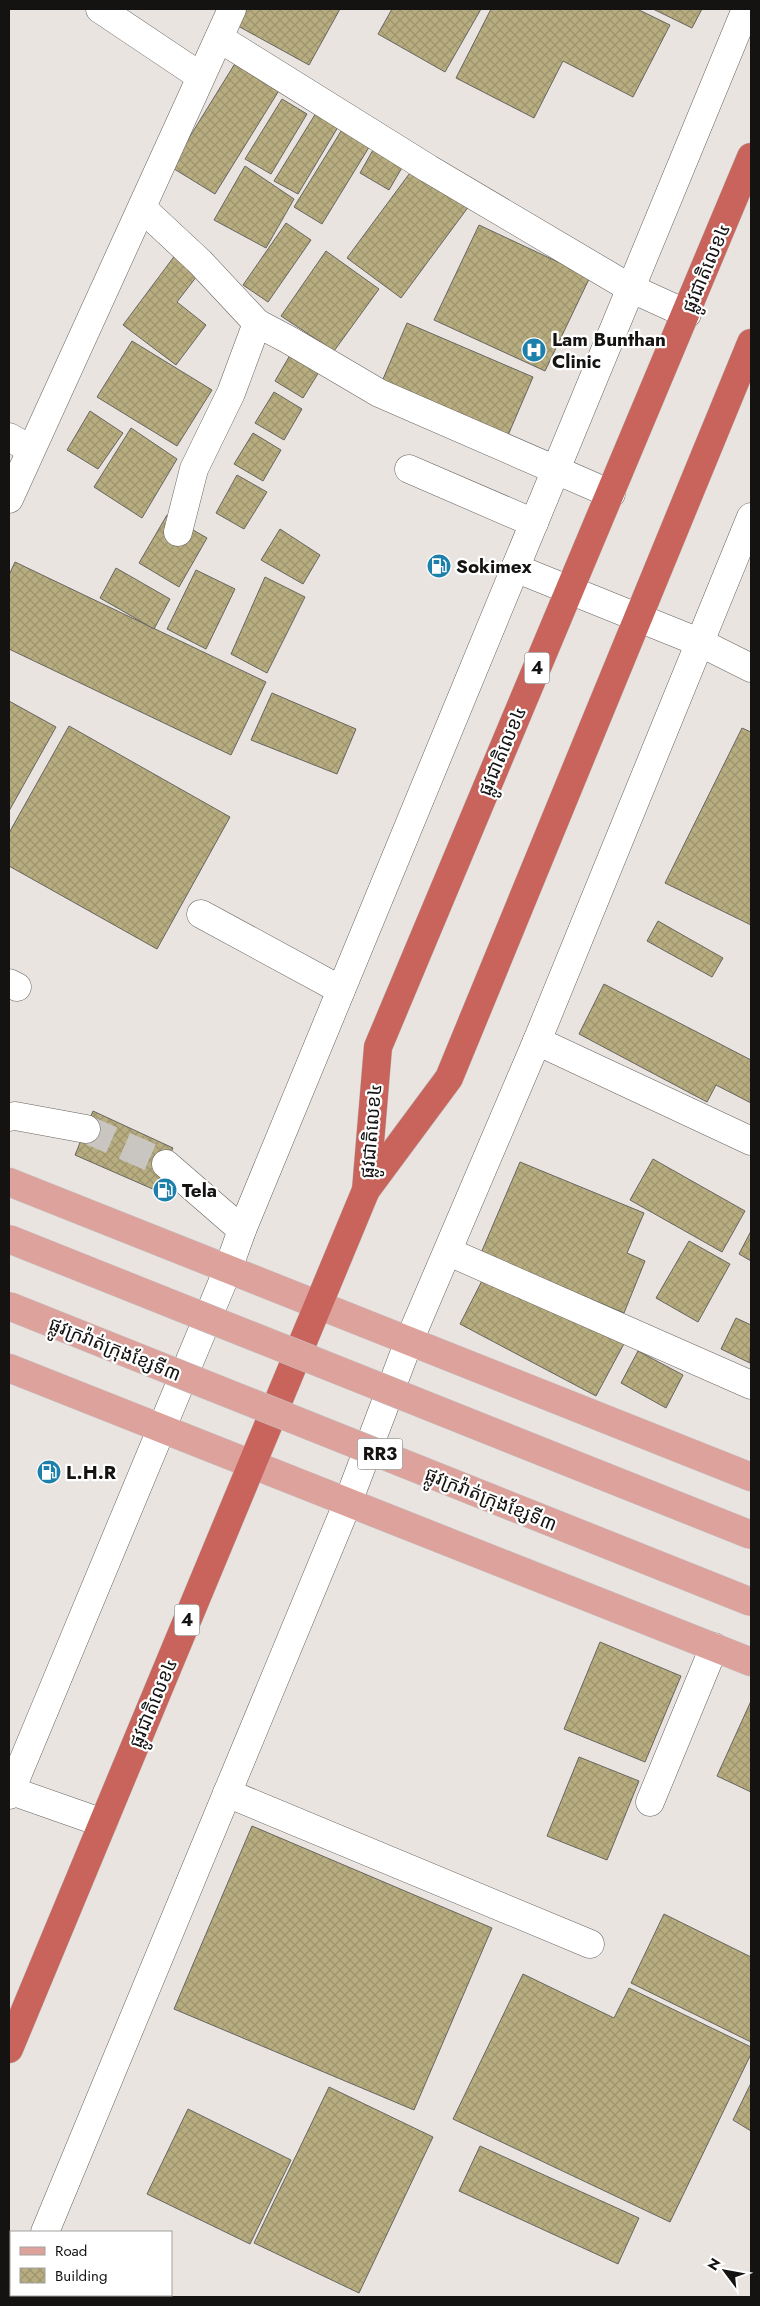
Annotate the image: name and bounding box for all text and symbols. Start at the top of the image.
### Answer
street label: ផ្លូវជាតិលេខ៤ [675,219,740,318]
place label: Lam Bunthan Clinic [552,326,666,375]
hospital icon: Lam Bunthan Clinic [521,337,547,363]
fuel station icon: Sokimex [426,553,452,579]
place label: Sokimex [456,553,532,580]
road number: 4 [524,652,550,684]
street label: ផ្លូវជាតិលេខ៤ [471,702,536,801]
street label: ផ្លូវជាតិលេខ៤ [353,1082,392,1180]
fuel station icon: Tela [152,1177,178,1203]
place label: Tela [182,1177,217,1204]
street label: ផ្លូវក្រវ៉ាត់ក្រុងខ្សែទី៣ [44,1310,185,1391]
road number: RR3 [358,1438,402,1470]
fuel station icon: L.H.R [36,1459,62,1485]
place label: L.H.R [66,1459,117,1486]
street label: ផ្លូវក្រវ៉ាត់ក្រុងខ្សែទី៣ [420,1460,561,1541]
road number: 4 [174,1604,200,1636]
street label: ផ្លូវជាតិលេខ៤ [122,1654,187,1753]
legend [10,2231,172,2296]
text: Road [55,2240,87,2262]
north arrow [700,2246,750,2296]
text: N [703,2254,725,2274]
text: Building [55,2265,107,2287]

